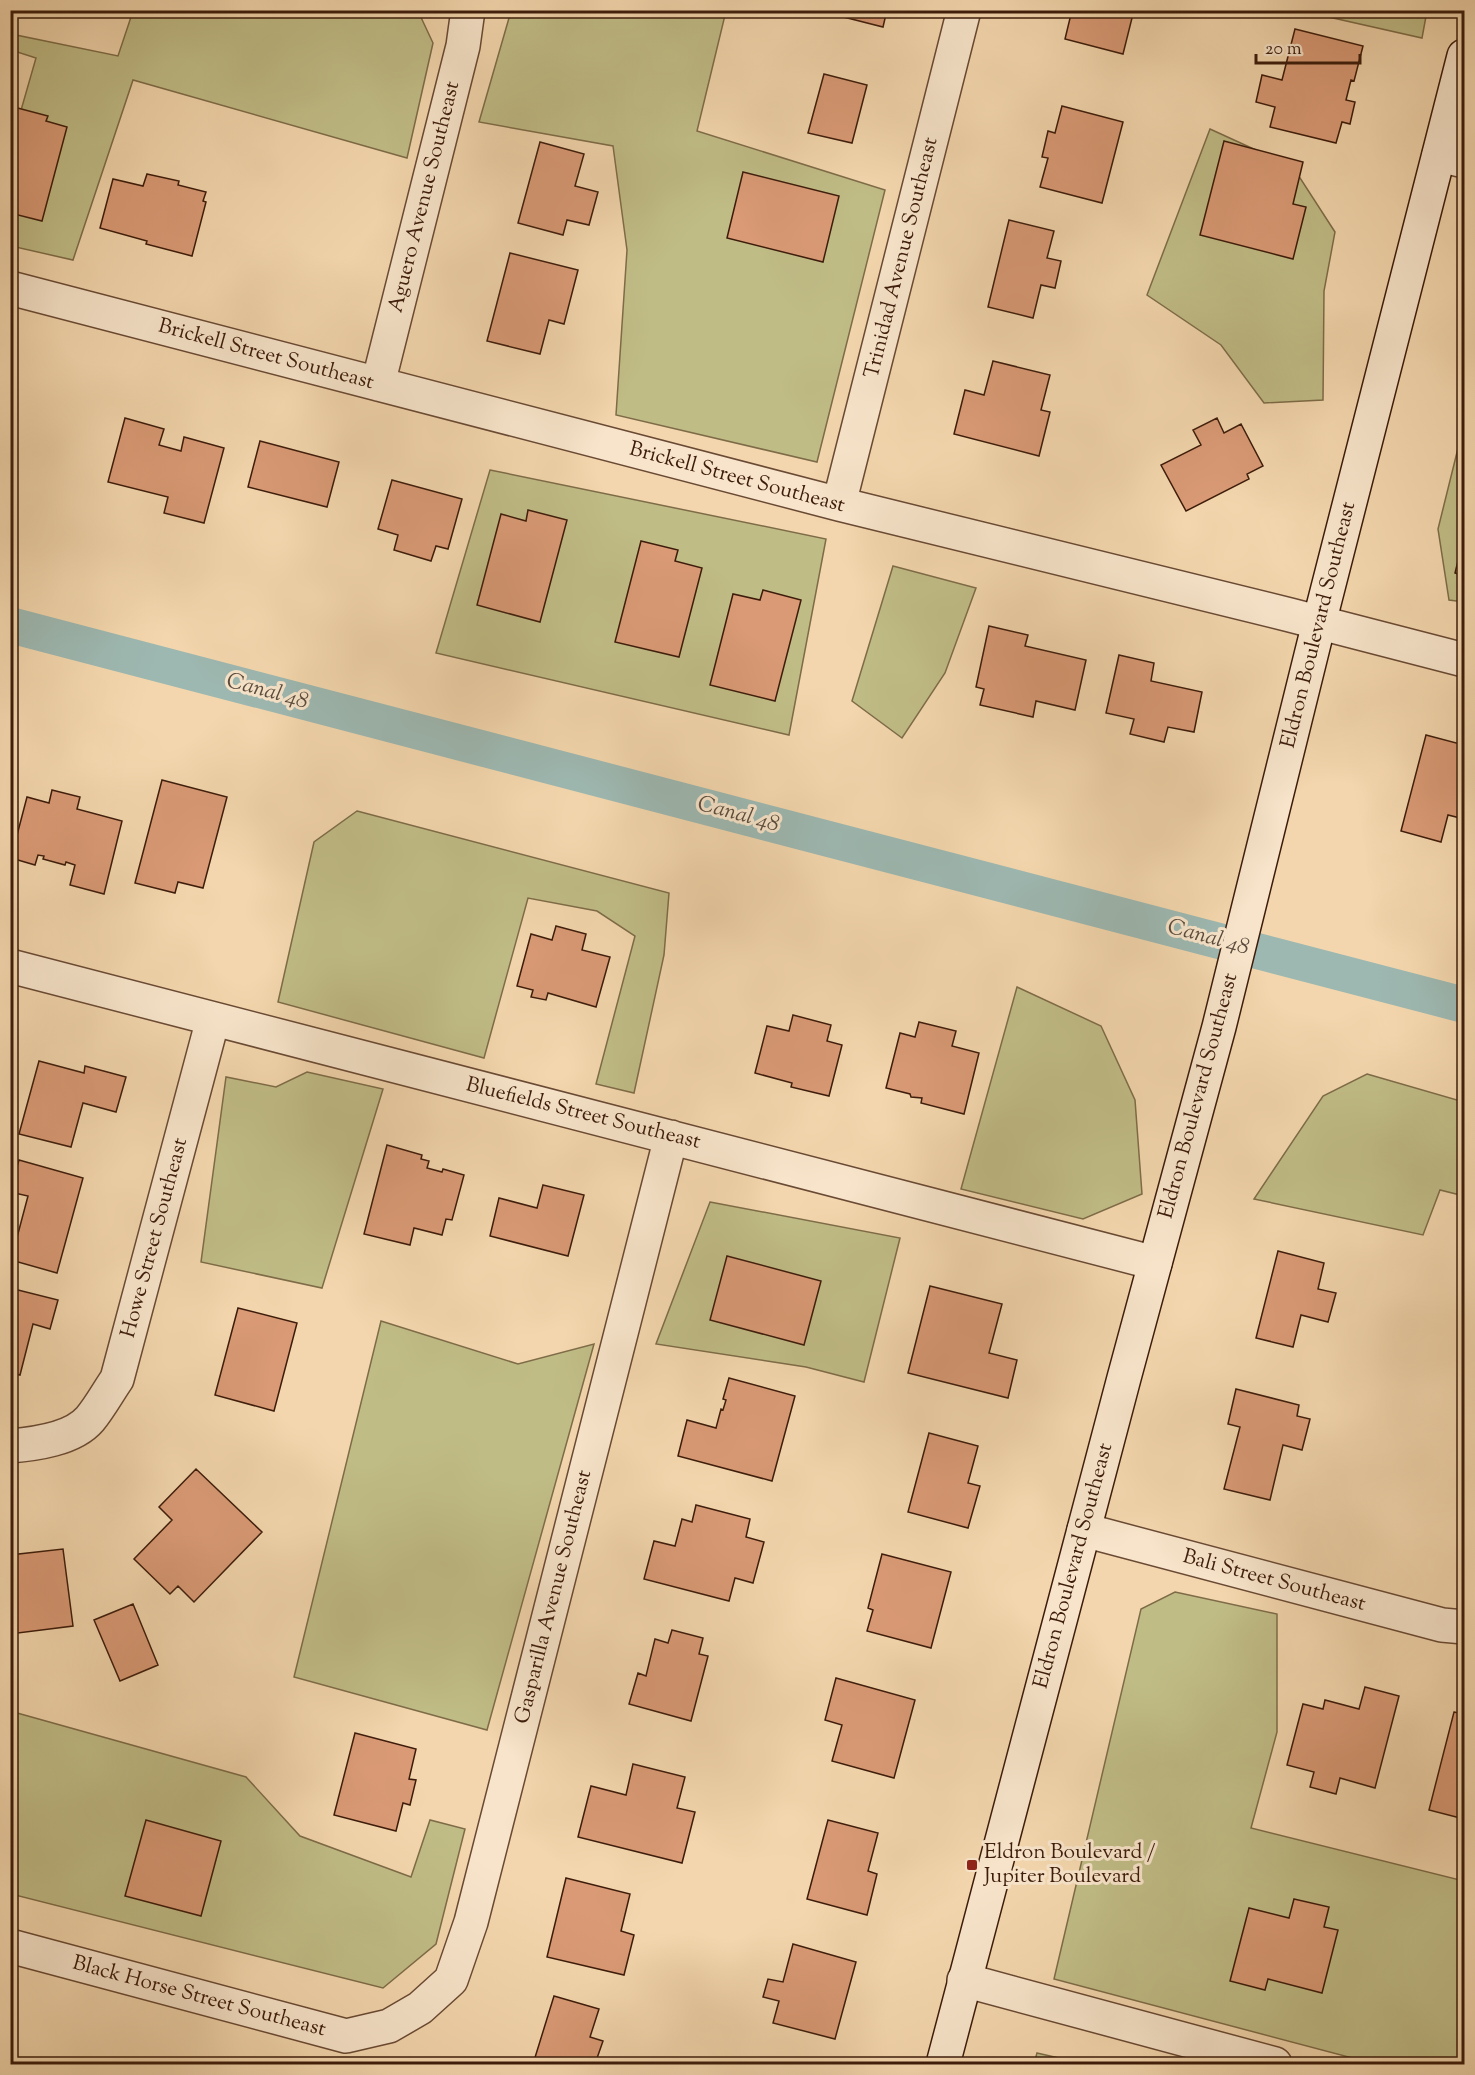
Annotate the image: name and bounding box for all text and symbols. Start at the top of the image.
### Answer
scale bar [1256,27,1360,65]
text: 20 m [1265,37,1302,63]
street label: Aguero Avenue Southeast [382,78,468,316]
street label: Trinidad Avenue Southeast [858,134,946,382]
street label: Brickell Street Southeast [155,312,377,398]
street label: Brickell Street Southeast [626,435,848,521]
street label: Eldron Boulevard Southeast [1274,499,1364,751]
water label: Canal 48 [223,666,311,718]
water label: Canal 48 [694,789,782,841]
water label: Canal 48 [1164,912,1252,964]
street label: Eldron Boulevard Southeast [1152,970,1246,1222]
street label: Bluefields Street Southeast [462,1070,704,1158]
street label: Howe Street Southeast [114,1135,196,1341]
street label: Eldron Boulevard Southeast [1027,1440,1121,1692]
street label: Gasparilla Avenue Southeast [508,1467,600,1727]
street label: Bali Street Southeast [1179,1542,1369,1620]
place label: Eldron Boulevard / Jupiter Boulevard [983,1838,1156,1892]
marker: Eldron Boulevard / Jupiter Boulevard [965,1858,979,1872]
street label: Black Horse Street Southeast [69,1949,329,2045]

